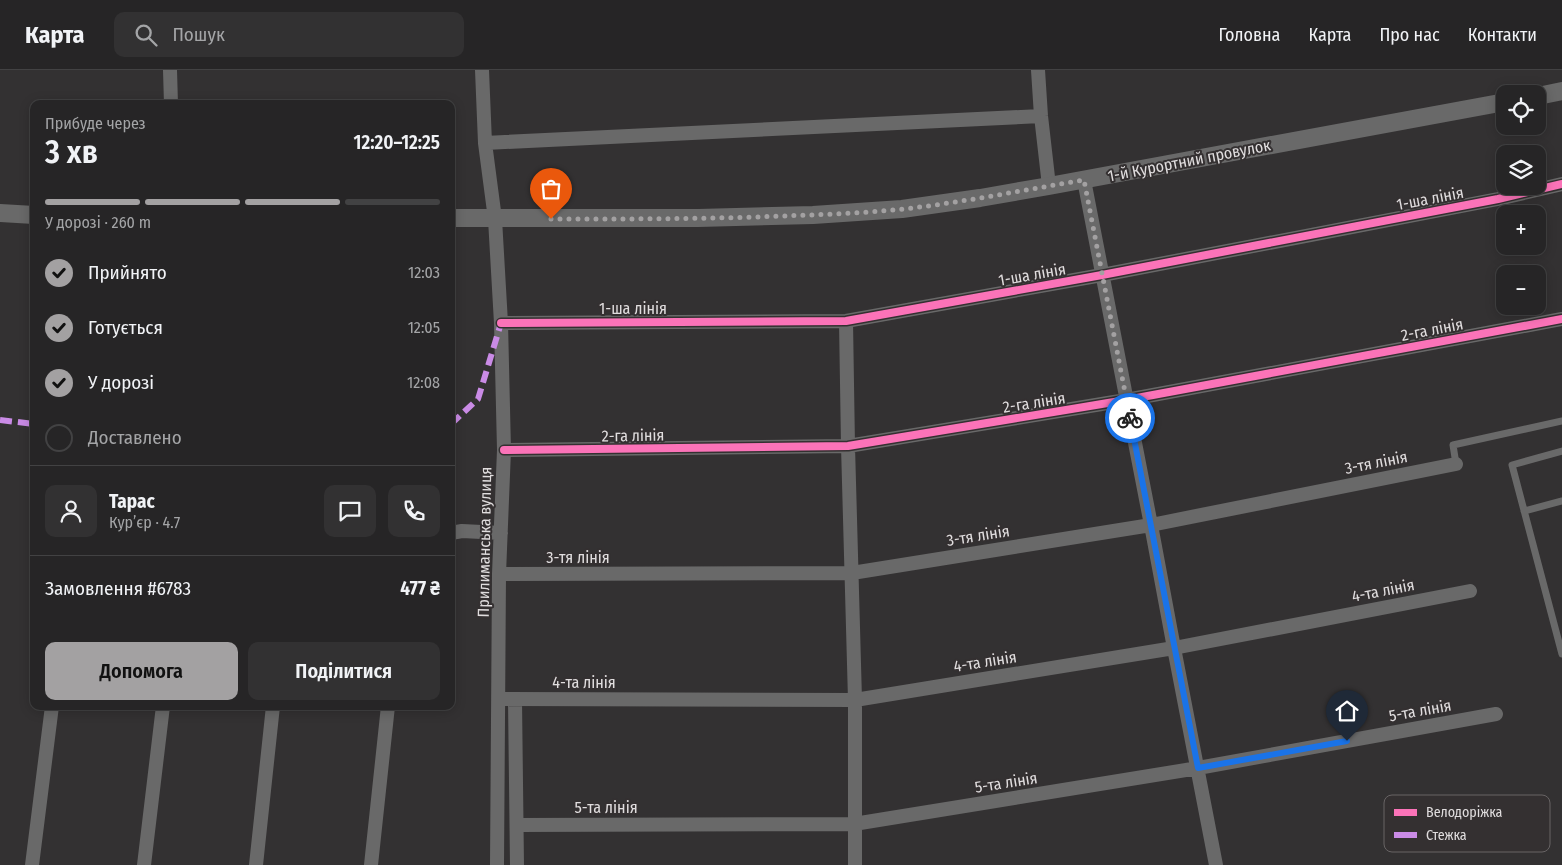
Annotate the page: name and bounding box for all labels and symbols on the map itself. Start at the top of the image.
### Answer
street label: 1-й Курортний провулок [1106,135,1273,186]
pin [530,168,572,219]
street label: 1-ша лінія [1395,183,1465,214]
street label: 1-ша лінія [997,259,1067,290]
street label: 1-ша лінія [599,299,667,318]
street label: 2-га лінія [1399,314,1465,345]
street label: 2-га лінія [1002,388,1067,417]
courier [1105,393,1155,443]
street label: 2-га лінія [601,425,665,446]
street label: 3-тя лінія [1343,447,1409,478]
street label: Прилиманська вулиця [474,466,495,618]
street label: 3-тя лінія [945,521,1011,550]
street label: 3-тя лінія [546,548,610,567]
street label: 4-та лінія [1350,575,1416,606]
street label: 4-та лінія [952,647,1018,676]
street label: 4-та лінія [552,673,616,692]
pin [1326,690,1368,741]
street label: 5-та лінія [1387,696,1453,725]
street label: 5-та лінія [973,768,1039,797]
legend [1384,795,1550,852]
street label: 5-та лінія [574,798,638,817]
text: Велодоріжка [1426,804,1503,821]
text: Стежка [1426,827,1467,844]

